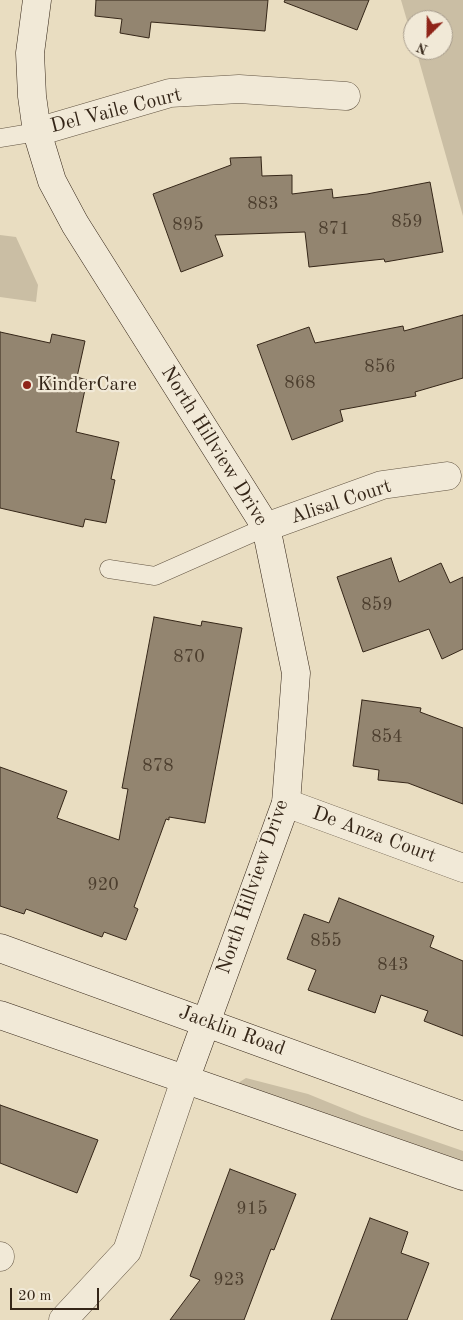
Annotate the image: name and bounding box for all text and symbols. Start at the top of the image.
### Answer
north arrow [403,10,453,60]
text: N [415,39,430,56]
street label: Del Vaile Court [48,83,184,139]
house number: 883 [247,193,279,215]
house number: 859 [391,211,423,233]
house number: 895 [172,214,204,236]
house number: 871 [318,218,350,240]
house number: 856 [364,356,396,378]
street label: North Hillview Drive [155,362,273,530]
house number: 868 [284,372,316,394]
place label: KinderCare [37,373,137,397]
marker: KinderCare [21,379,33,391]
street label: Alisal Court [287,474,395,530]
house number: 859 [361,594,393,616]
house number: 870 [173,646,205,668]
house number: 854 [371,726,403,748]
house number: 878 [142,755,174,777]
street label: North Hillview Drive [212,796,294,978]
street label: De Anza Court [309,801,439,869]
house number: 920 [87,874,119,896]
house number: 855 [310,930,342,952]
house number: 843 [377,954,409,976]
street label: Jacklin Road [175,1001,289,1061]
house number: 915 [236,1198,268,1220]
house number: 923 [213,1269,245,1291]
scale bar [12,1278,101,1310]
text: 20 m [18,1289,52,1304]

